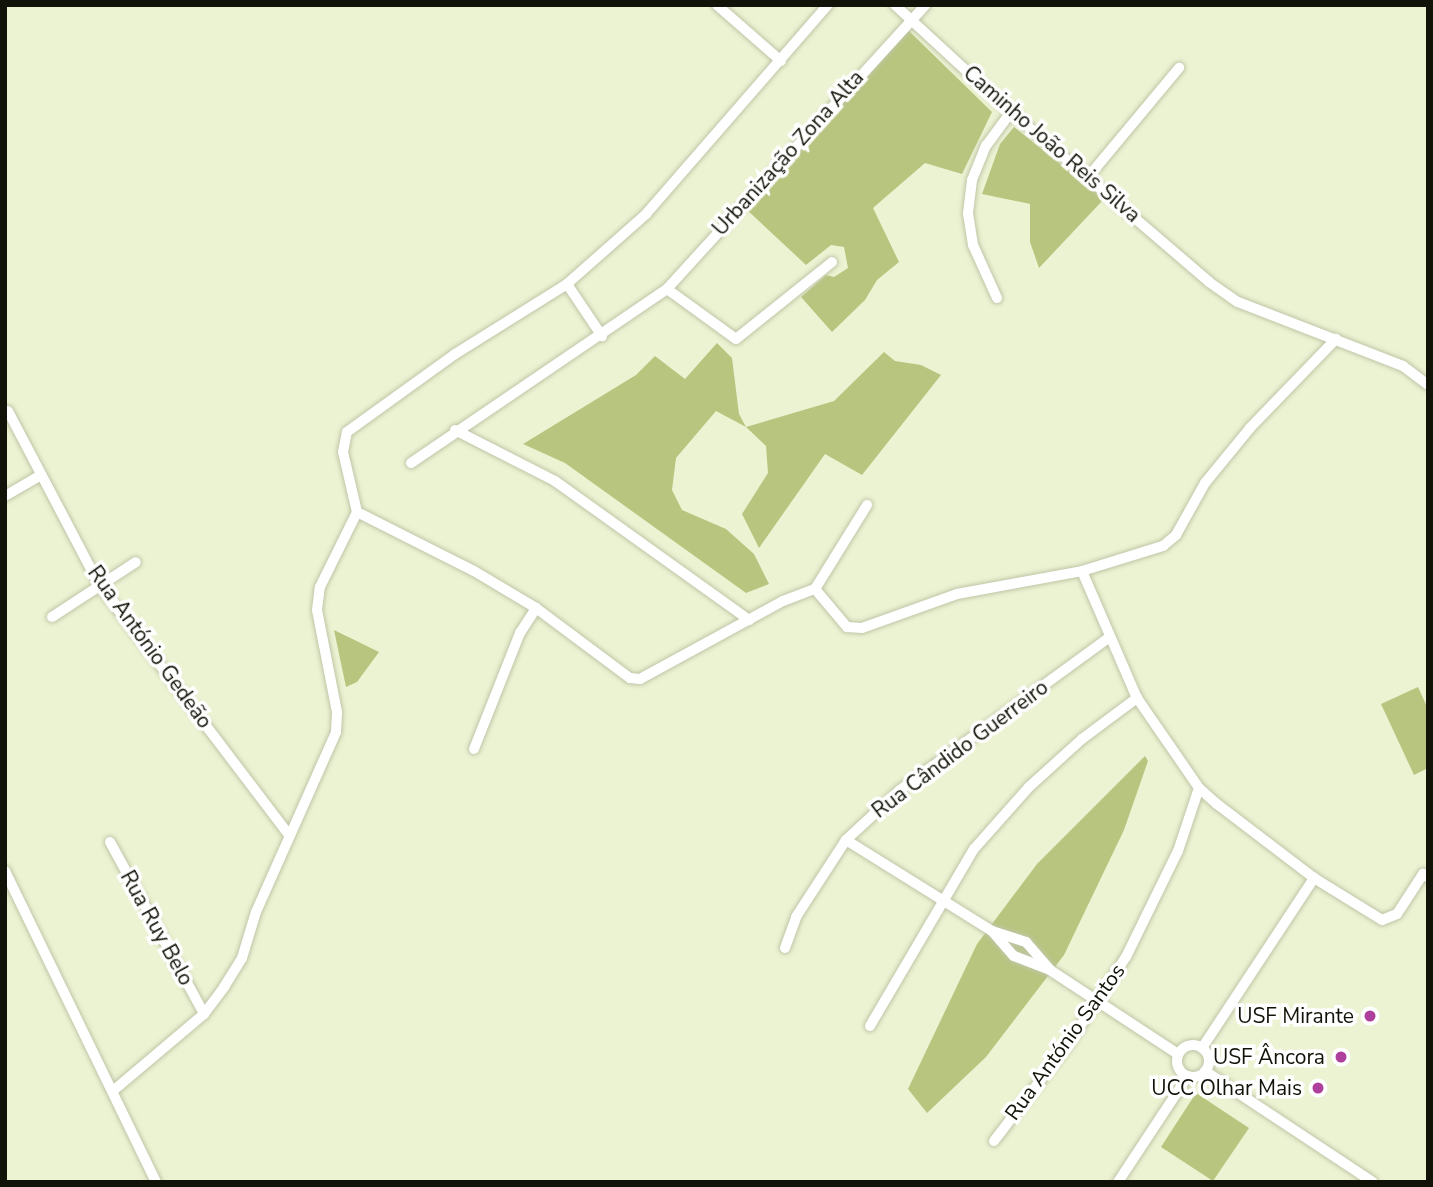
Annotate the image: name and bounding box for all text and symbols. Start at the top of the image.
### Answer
street label: Caminho João Reis Silva [958,60,1146,228]
street label: Urbanização Zona Alta [707,65,869,241]
street label: Rua António Gedeão [82,561,218,733]
street label: Rua Cândido Guerreiro [867,675,1053,823]
street label: Rua Ruy Belo [115,866,199,990]
street label: Rua António Santos [1000,959,1130,1125]
place label: USF Mirante [1237,1003,1354,1029]
marker: USF Mirante [1360,1006,1380,1026]
place label: USF Âncora [1213,1044,1325,1070]
marker: USF Âncora [1331,1047,1351,1067]
place label: UCC Olhar Mais [1151,1075,1302,1101]
marker: UCC Olhar Mais [1308,1078,1328,1098]

